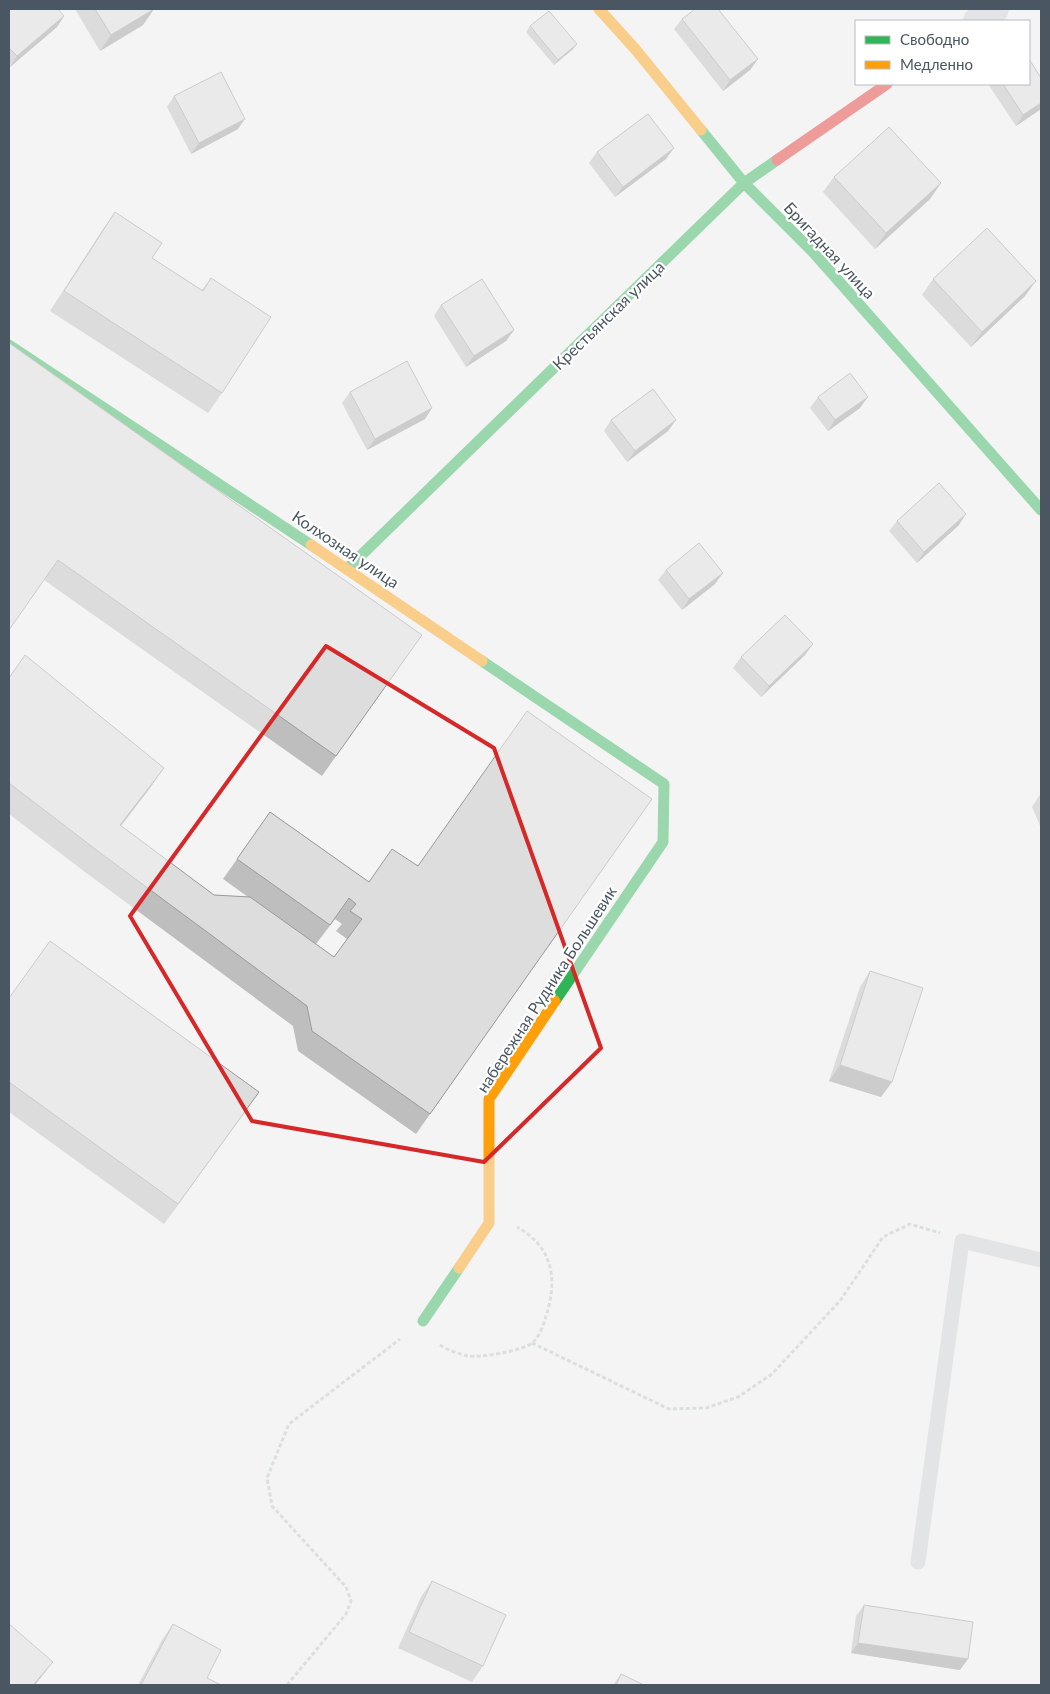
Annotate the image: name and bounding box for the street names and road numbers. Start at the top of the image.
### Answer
street label: Бригадная улица [780,198,880,302]
street label: Крестьянская улица [548,257,668,373]
street label: Колхозная улица [289,506,403,592]
street label: набережная Рудника Большевик [472,882,620,1096]

